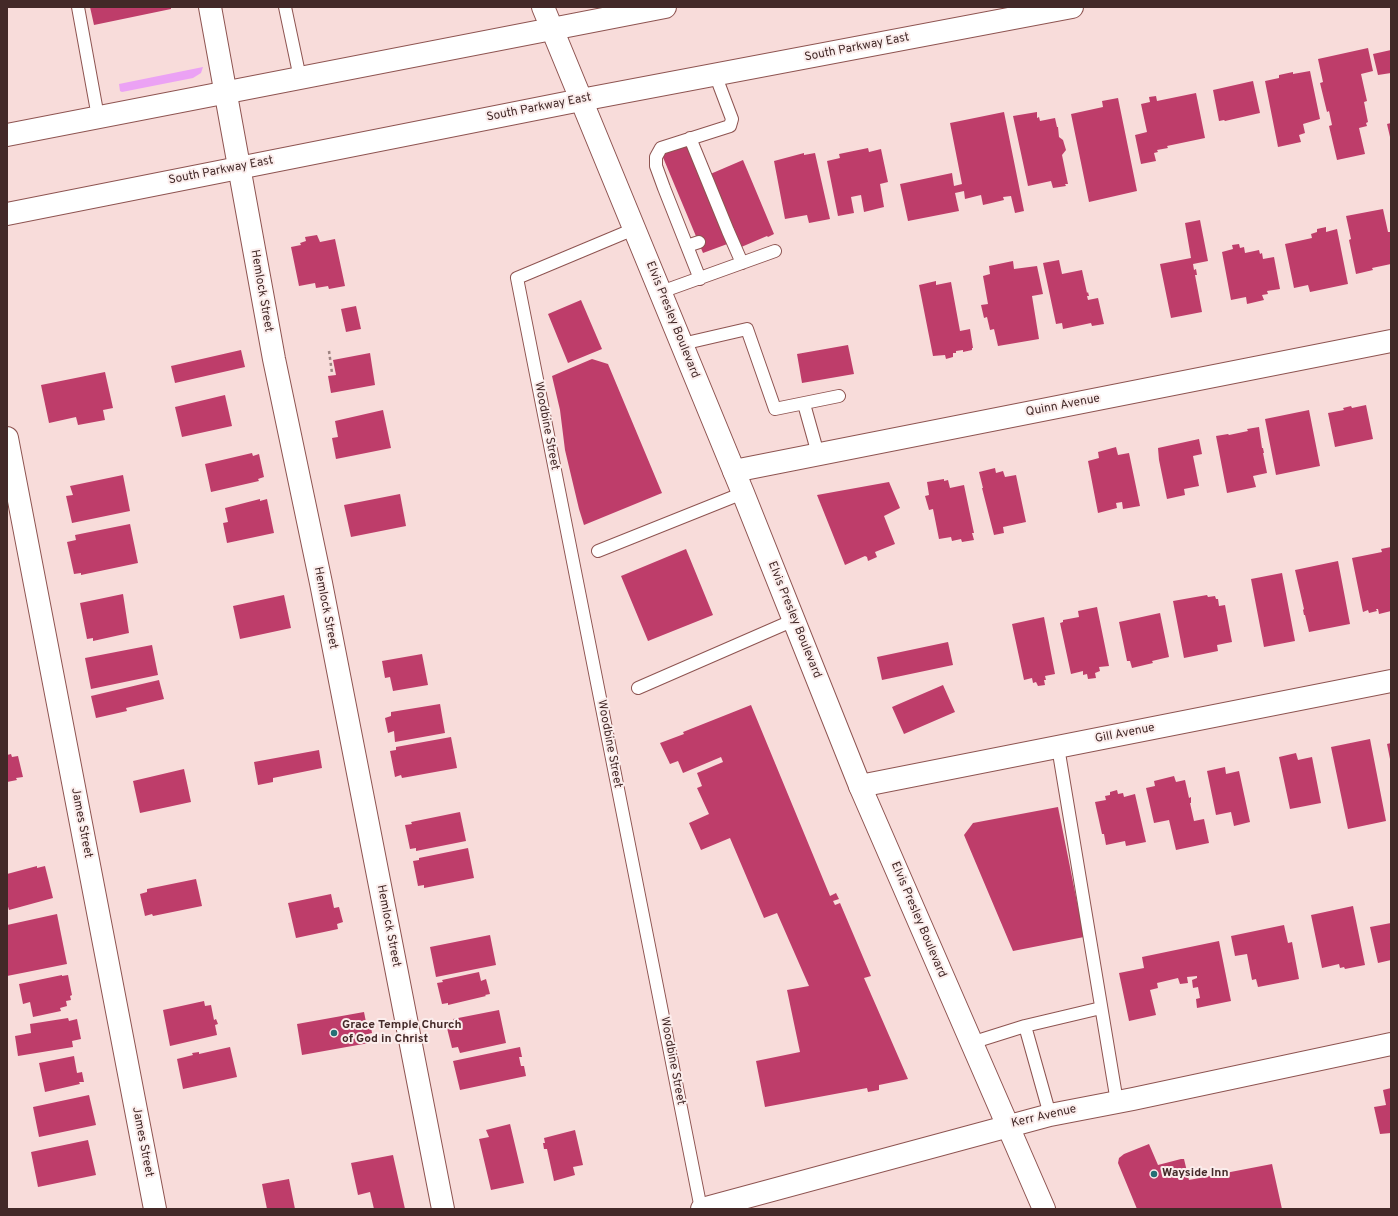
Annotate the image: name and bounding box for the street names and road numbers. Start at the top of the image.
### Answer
street label: South Parkway East [803,31,911,65]
street label: South Parkway East [485,91,593,125]
street label: South Parkway East [167,154,275,188]
street label: Hemlock Street [247,249,275,333]
street label: Elvis Presley Boulevard [642,260,702,380]
street label: Woodbine Street [530,381,562,471]
street label: Quinn Avenue [1025,392,1101,420]
street label: Elvis Presley Boulevard [764,560,824,680]
street label: Hemlock Street [310,566,340,650]
street label: Woodbine Street [593,699,625,789]
street label: Gill Avenue [1094,721,1156,747]
street label: James Street [67,787,95,859]
street label: Elvis Presley Boulevard [887,860,949,980]
street label: Hemlock Street [373,884,403,968]
street label: Woodbine Street [656,1016,688,1106]
street label: Kerr Avenue [1010,1103,1078,1131]
street label: James Street [128,1106,156,1178]

